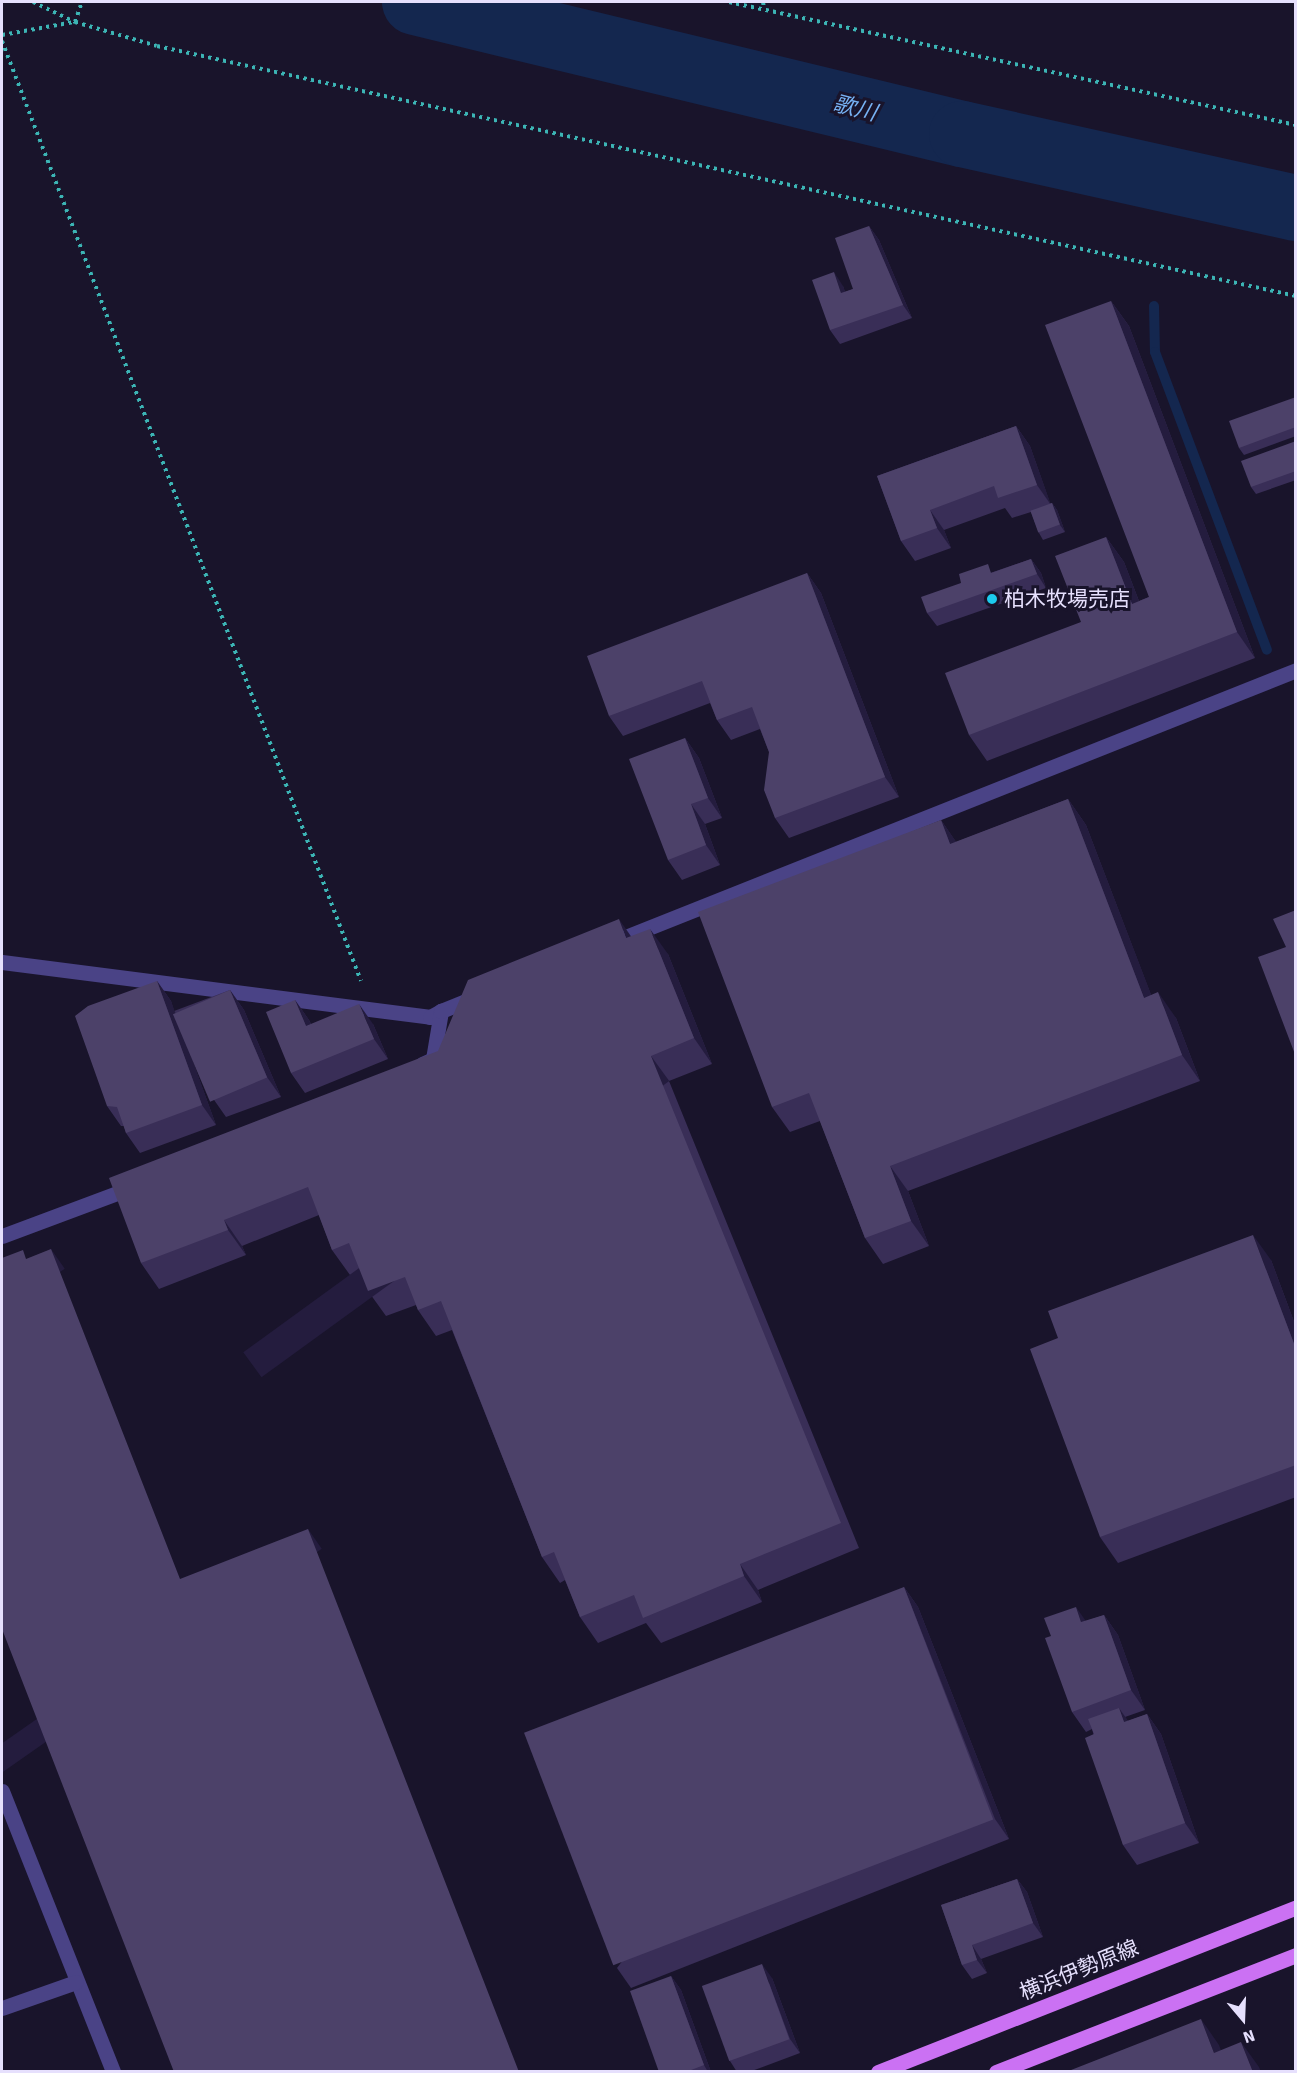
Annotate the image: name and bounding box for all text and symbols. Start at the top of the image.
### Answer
water label: 歌川 [830,90,880,126]
place label: 柏木牧場売店 [1004,586,1130,612]
marker: 柏木牧場売店 [985,592,999,606]
street label: 横浜伊勢原線 [1016,1935,1142,2005]
north arrow [1213,1989,1273,2049]
text: N [1240,2025,1257,2047]

